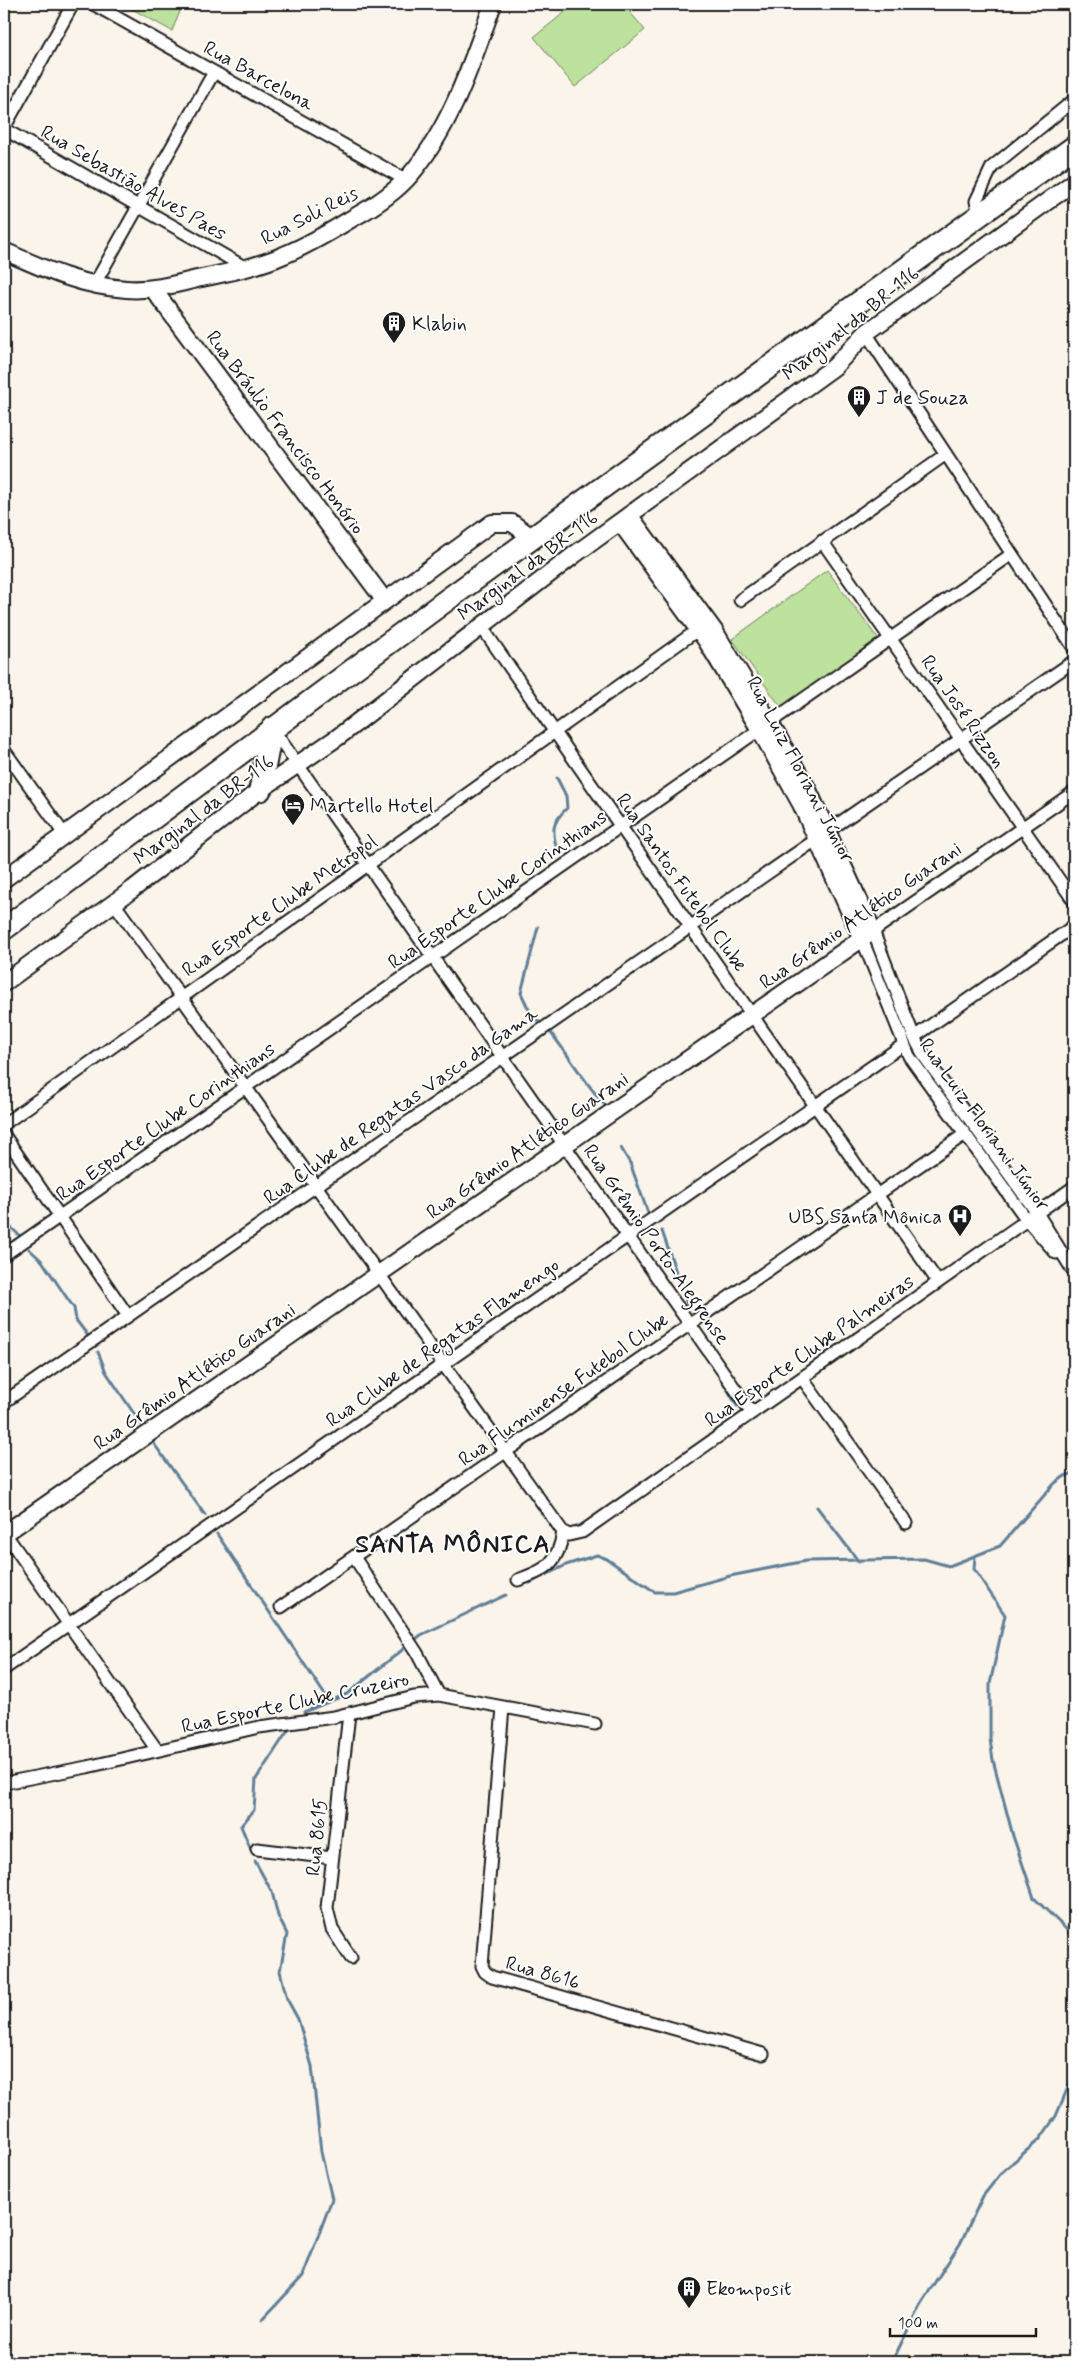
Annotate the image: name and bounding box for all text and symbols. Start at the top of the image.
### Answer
street label: Rua Barcelona [198,35,319,118]
street label: Rua Sebastião Alves Paes [35,119,231,248]
street label: Rua Soli Reis [256,180,363,252]
street label: Marginal da BR-116 [777,261,926,389]
building icon: Klabin [381,310,407,344]
place label: Klabin [412,311,467,338]
street label: Rua Bráulio Francisco Honório [199,325,371,540]
building icon: J de Souza [846,384,872,418]
place label: J de Souza [876,385,969,412]
street label: Marginal da BR-116 [452,505,604,629]
street label: Rua José Rizzon [914,650,1012,774]
street label: Rua Luiz Floriani Júnior [739,672,861,868]
street label: Marginal da BR-116 [128,749,280,873]
street label: Rua Santos Futebol Clube [609,788,753,978]
hotel icon: Martello Hotel [280,792,306,826]
place label: Martello Hotel [310,793,433,820]
street label: Rua Esporte Clube Corinthians [383,804,613,976]
street label: Rua Esporte Clube Metropol [177,828,383,984]
street label: Rua Grêmio Atlético Guarani [754,836,967,996]
street label: Rua Clube de Regatas Vasco da Gama [258,1000,545,1212]
street label: Rua Luiz Floriani Júnior [912,1033,1056,1217]
street label: Rua Esporte Clube Corinthians [51,1036,281,1208]
street label: Rua Grêmio Atlético Guarani [421,1066,634,1226]
street label: Rua Grêmio Porto-Alegrense [575,1139,735,1352]
hospital icon: UBS Santa Mônica [947,1203,973,1237]
place label: UBS Santa Mônica [788,1204,942,1231]
street label: Rua Clube de Regatas Flamengo [321,1252,566,1435]
street label: Rua Esporte Clube Palmeiras [700,1268,920,1434]
street label: Rua Grêmio Atlético Guarani [88,1297,301,1457]
street label: Rua Fluminense Futebol Clube [453,1307,674,1473]
district label: SANTA MÔNICA [355,1529,551,1562]
street label: Rua Esporte Clube Cruzeiro [179,1666,412,1741]
street label: Rua 8615 [300,1797,335,1877]
street label: Rua 8616 [502,1950,583,1997]
building icon: Ekomposit [676,2275,702,2309]
place label: Ekomposit [706,2276,792,2303]
scale bar [890,2306,1037,2338]
text: 100 m [898,2314,938,2334]

